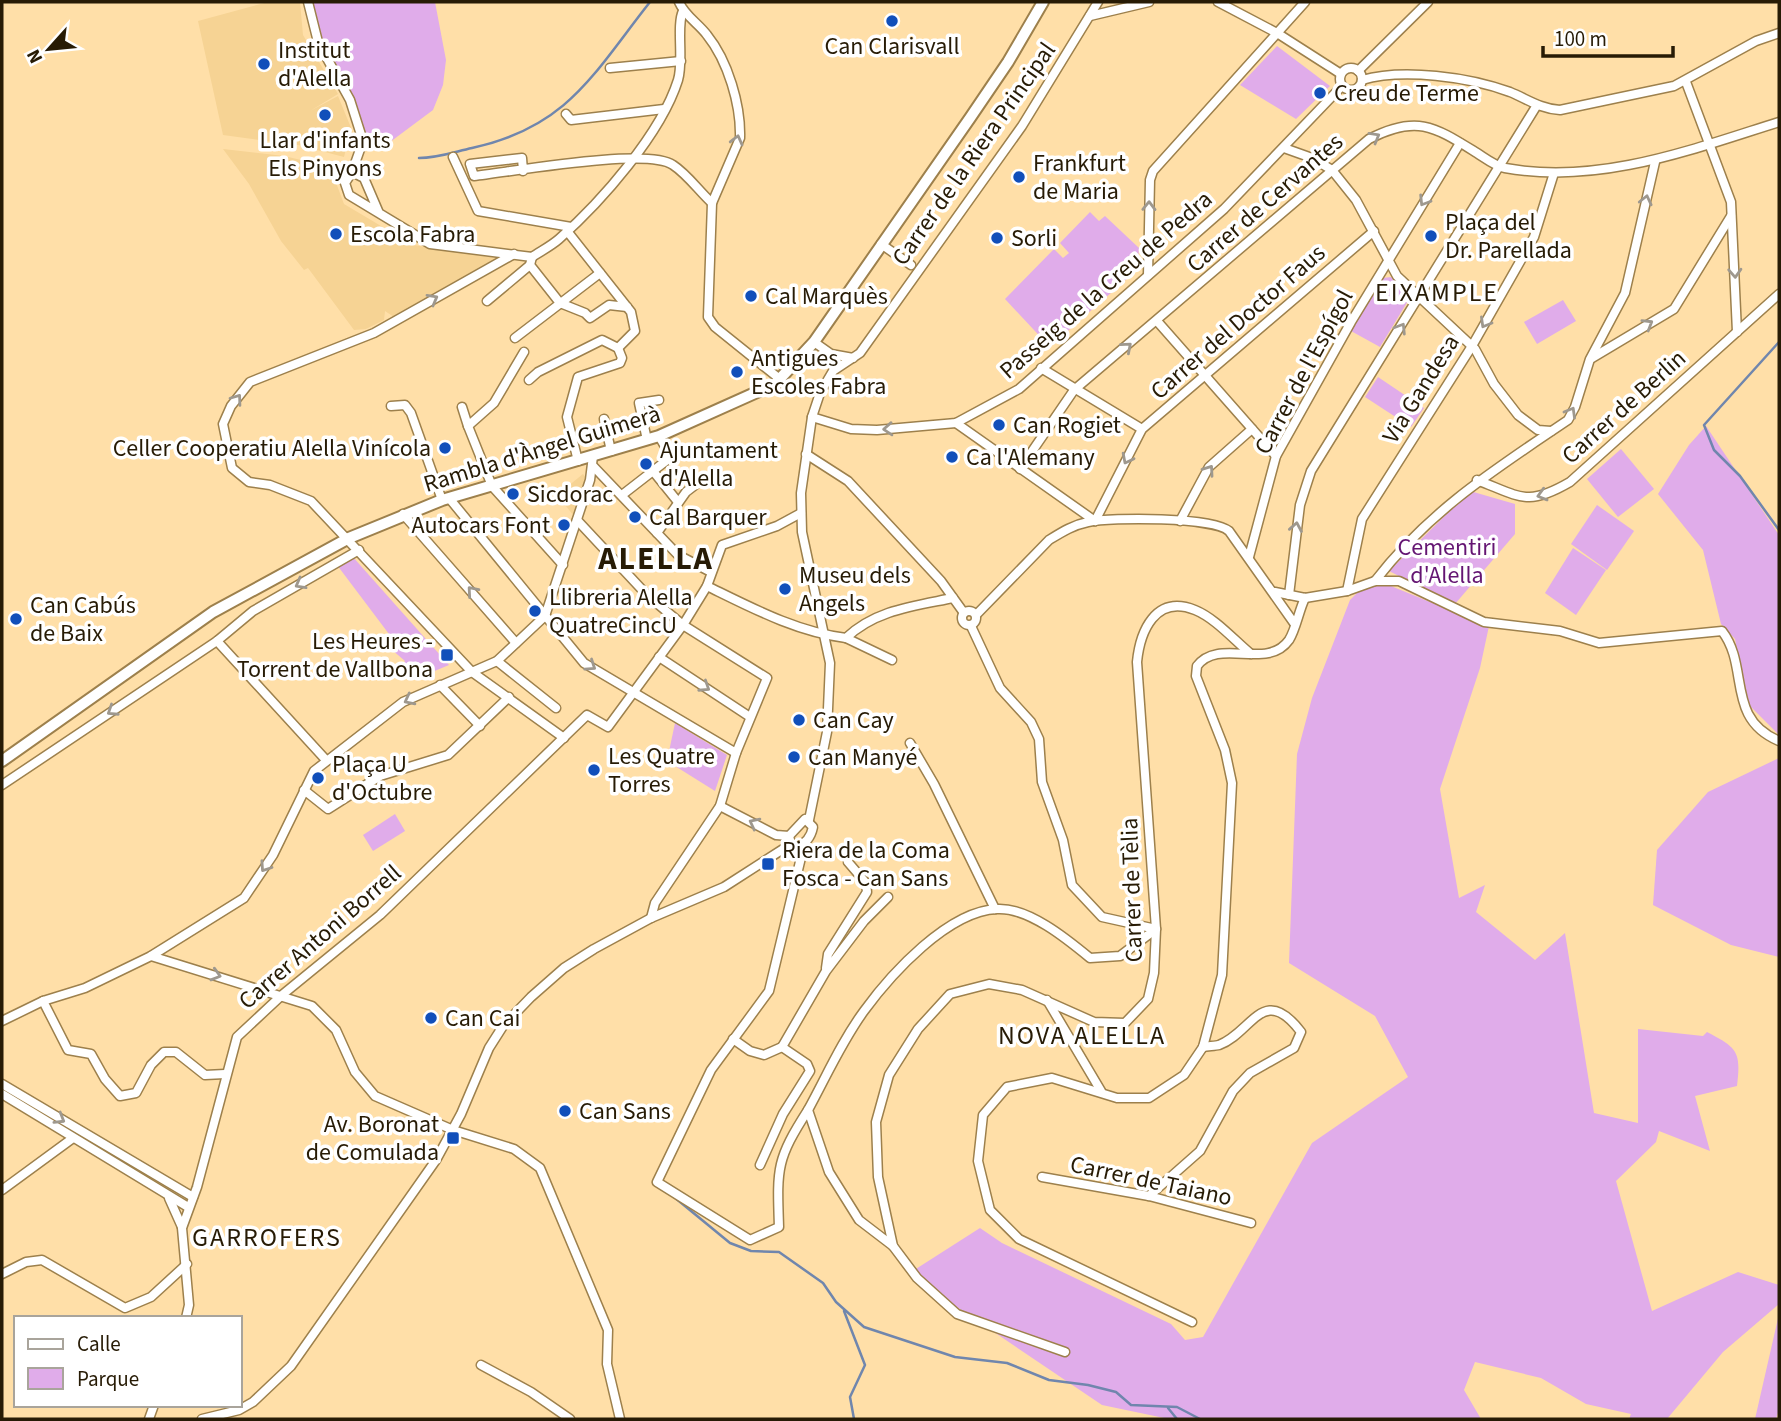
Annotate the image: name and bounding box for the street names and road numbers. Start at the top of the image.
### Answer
street label: Carrer de la Riera Principal [884,35,1064,273]
street label: Carrer de Cervantes [1179,125,1351,281]
street label: Passeig de la Creu de Pedra [992,183,1220,387]
street label: Carrer del Doctor Faus [1143,236,1333,408]
street label: Carrer de l'Espígol [1246,283,1362,461]
street label: Via Gandesa [1374,328,1468,450]
street label: Carrer de Berlin [1554,342,1694,472]
street label: Rambla d'Àngel Guimerà [419,396,665,502]
street label: Carrer de Tèlia [1112,817,1152,963]
street label: Carrer Antoni Borrell [231,856,409,1018]
street label: Carrer de Taiano [1067,1147,1235,1215]

